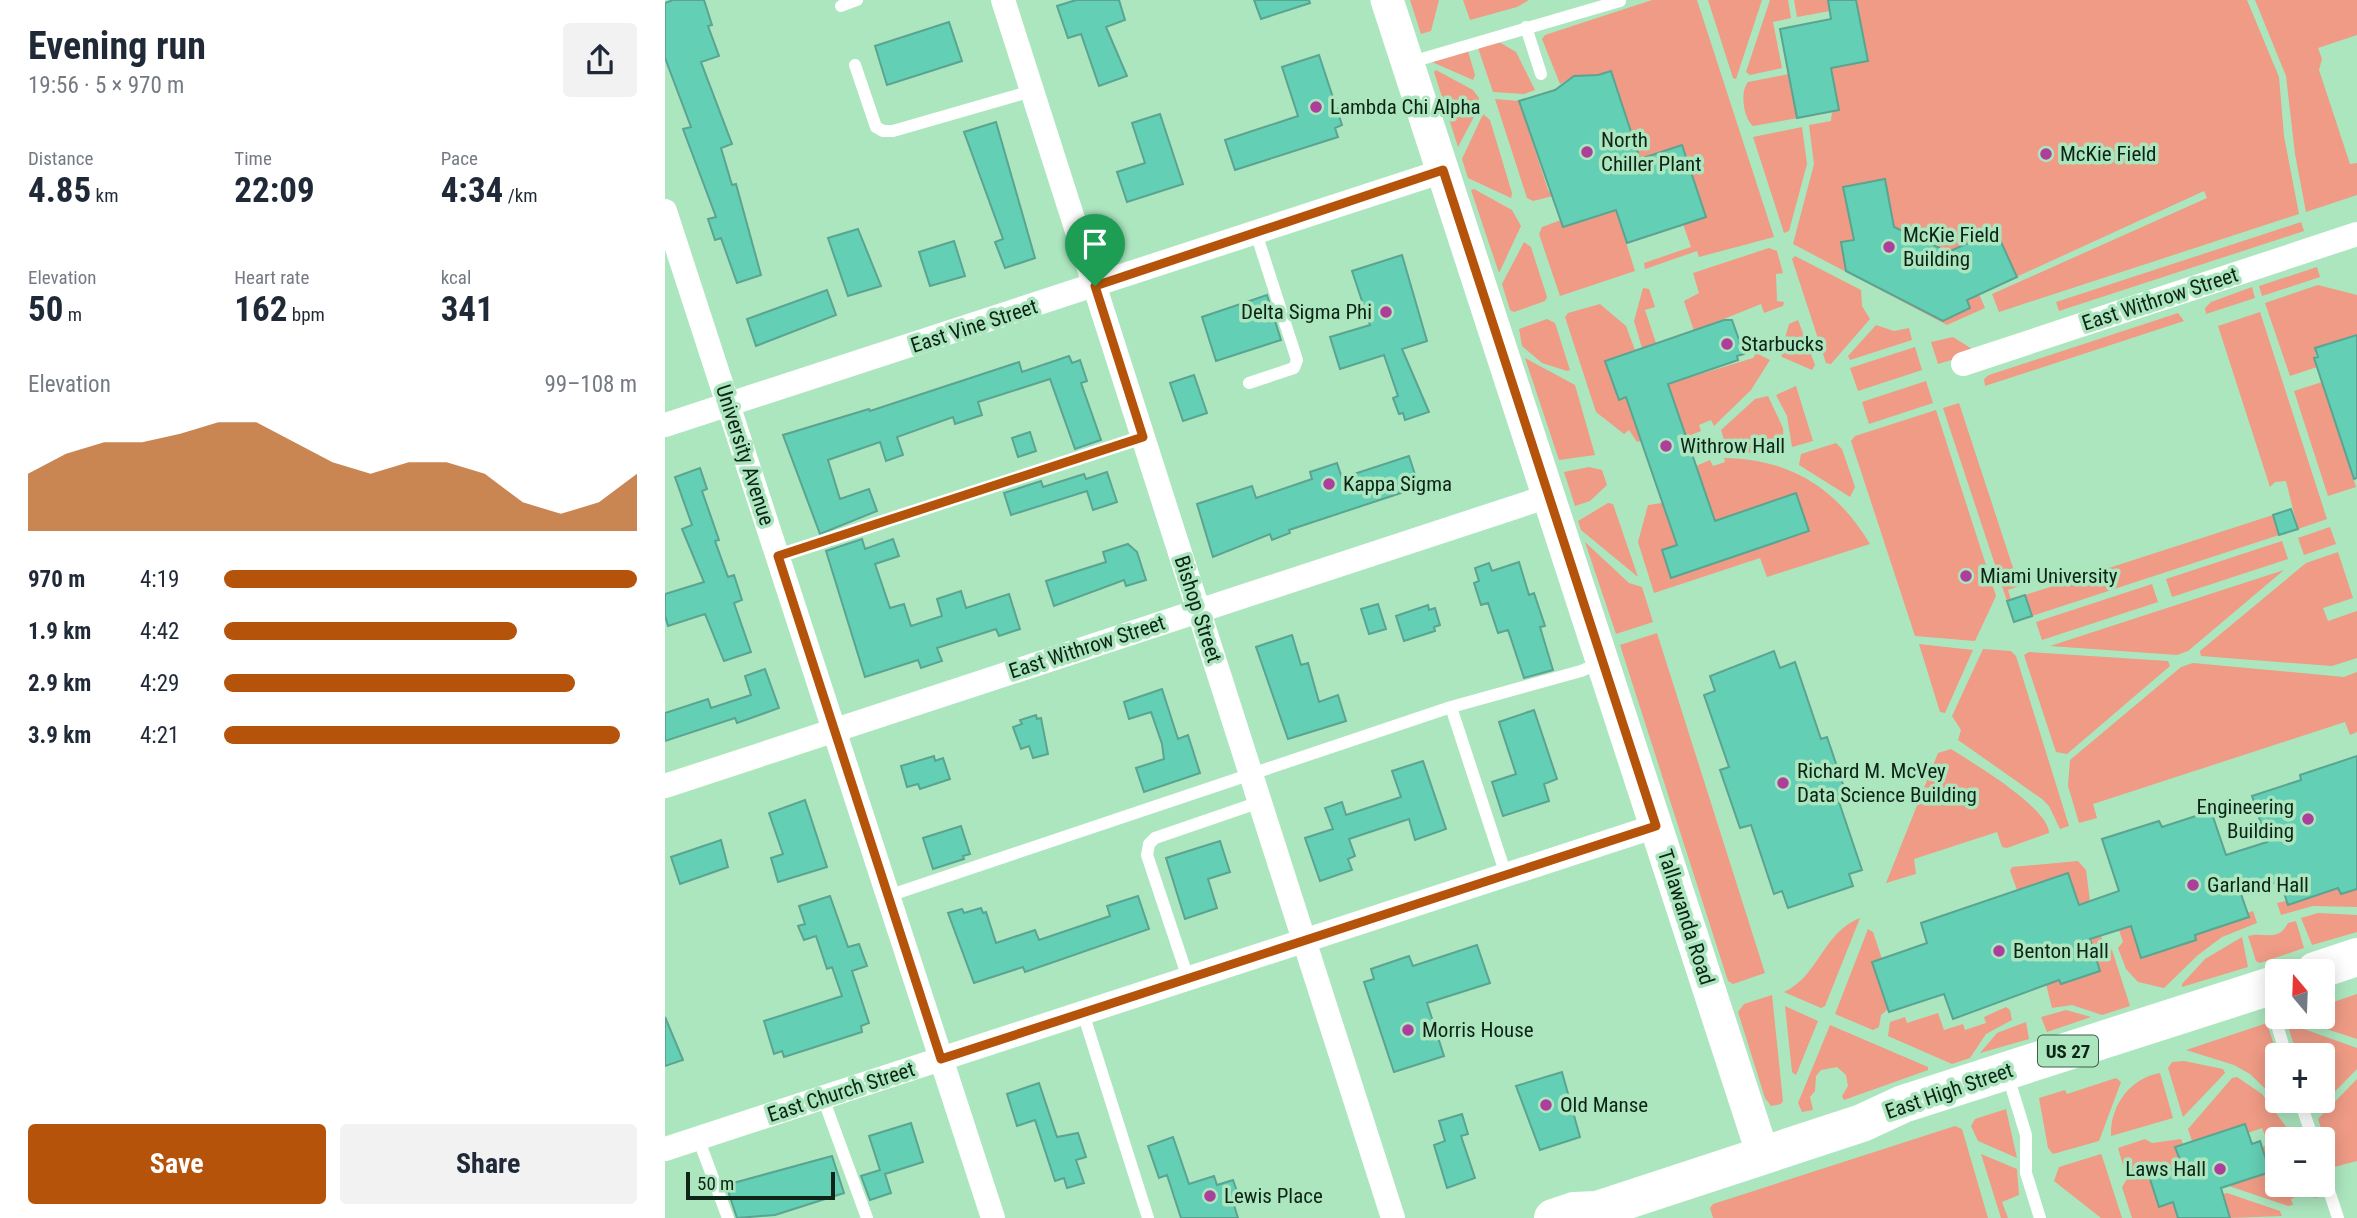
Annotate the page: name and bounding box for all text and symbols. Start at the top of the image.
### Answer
button: share [563,23,637,97]
text: Evening run [28,24,206,68]
text: 19:56 · 5 × 970 m [28,72,184,99]
place label: Lambda Chi Alpha [1330,95,1481,119]
marker: Lambda Chi Alpha [1308,99,1324,115]
place label: North Chiller Plant [1601,128,1701,176]
place label: McKie Field [2060,142,2157,166]
marker: North Chiller Plant [1579,144,1595,160]
marker: McKie Field [2038,146,2054,162]
text: Distance [28,147,93,170]
text: Time [234,147,272,170]
text: Pace [441,147,478,170]
text: 4.85 [28,170,91,211]
text: 22:09 [234,170,315,211]
text: 4:34 [441,170,503,211]
text: km [91,184,118,207]
text: /km [503,184,538,207]
pin [1065,214,1125,286]
place label: McKie Field Building [1903,223,2000,271]
icon: arrive [1076,225,1114,263]
marker: McKie Field Building [1881,239,1897,255]
street label: East Withrow Street [2079,262,2241,336]
text: Elevation [28,266,96,289]
text: Heart rate [234,266,309,289]
text: kcal [441,266,471,289]
text: 50 [28,289,63,330]
text: 162 [234,289,287,330]
text: 341 [441,289,494,330]
street label: East Vine Street [908,294,1040,358]
place label: Delta Sigma Phi [1241,300,1372,324]
text: m [63,303,82,326]
text: bpm [287,303,325,326]
marker: Delta Sigma Phi [1378,304,1394,320]
place label: Starbucks [1741,332,1824,356]
marker: Starbucks [1719,336,1735,352]
text: Elevation [28,371,111,398]
text: 99–108 m [544,371,637,398]
street label: University Avenue [711,382,779,529]
place label: Withrow Hall [1680,434,1785,458]
marker: Withrow Hall [1658,438,1674,454]
place label: Kappa Sigma [1343,472,1452,496]
marker: Kappa Sigma [1321,476,1337,492]
street label: Bishop Street [1169,553,1227,665]
place label: Miami University [1980,564,2118,588]
text: 970 m [28,566,85,593]
text: 4:19 [140,566,179,593]
marker: Miami University [1958,568,1974,584]
street label: East Withrow Street [1006,610,1168,684]
text: 1.9 km [28,618,91,645]
text: 4:42 [140,618,179,645]
text: 2.9 km [28,670,91,697]
text: 4:29 [140,670,179,697]
text: 3.9 km [28,722,91,749]
text: 4:21 [140,722,179,749]
place label: Richard M. McVey Data Science Building [1797,759,1977,807]
marker: Richard M. McVey Data Science Building [1775,775,1791,791]
place label: Engineering Building [2197,795,2294,843]
marker: Engineering Building [2300,811,2316,827]
street label: Tallawanda Road [1653,846,1719,988]
place label: Garland Hall [2207,873,2309,897]
marker: Garland Hall [2185,877,2201,893]
place label: Benton Hall [2013,939,2109,963]
marker: Benton Hall [1991,943,2007,959]
north arrow [2265,959,2335,1029]
map controls [2265,959,2335,1197]
place label: Morris House [1422,1018,1534,1042]
marker: Morris House [1400,1022,1416,1038]
road number: US 27 [2038,1036,2098,1066]
button: + [2265,1043,2335,1113]
street label: East Church Street [764,1057,918,1127]
street label: East High Street [1882,1058,2016,1124]
place label: Old Manse [1560,1093,1648,1117]
marker: Old Manse [1538,1097,1554,1113]
button: Save [28,1124,326,1204]
button: Share [340,1124,637,1204]
button: − [2265,1127,2335,1197]
place label: Laws Hall [2125,1157,2206,1181]
marker: Laws Hall [2212,1161,2228,1177]
scale bar [686,1169,835,1201]
text: 50 m [697,1172,734,1195]
place label: Lewis Place [1224,1184,1323,1208]
marker: Lewis Place [1202,1188,1218,1204]

